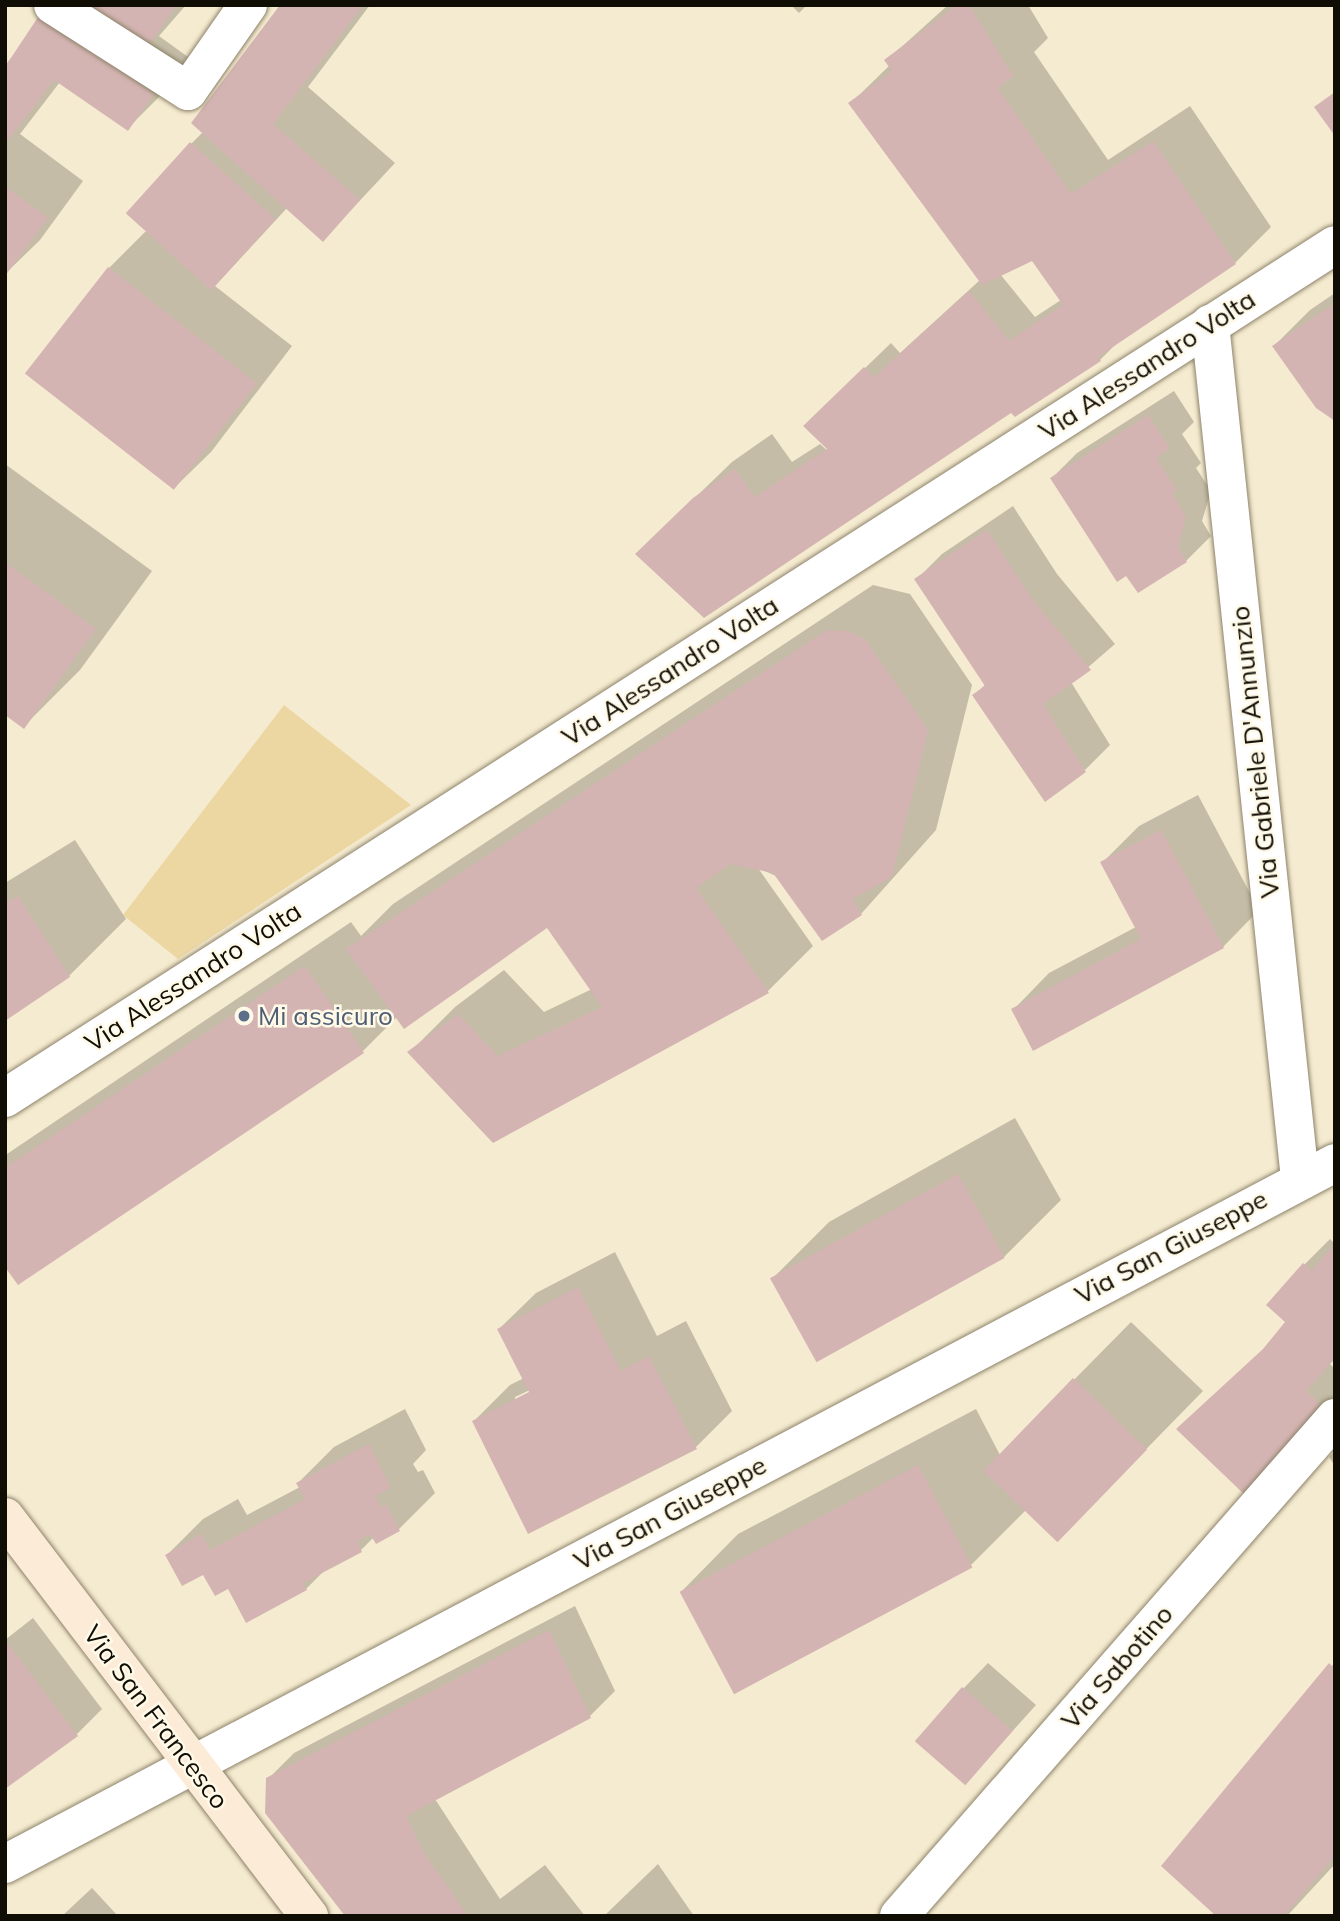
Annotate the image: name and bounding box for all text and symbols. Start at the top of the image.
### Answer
street label: Via Alessandro Volta [1033,283,1261,447]
street label: Via Alessandro Volta [556,589,784,753]
street label: Via Gabriele D'Annunzio [1224,605,1286,899]
street label: Via Alessandro Volta [79,895,307,1059]
place label: Mi assicuro [258,1000,393,1032]
marker: Mi assicuro [236,1008,252,1024]
street label: Via San Giuseppe [1070,1183,1272,1311]
street label: Via San Giuseppe [569,1449,771,1577]
street label: Via Sabotino [1055,1599,1179,1735]
street label: Via San Francesco [77,1619,235,1815]

